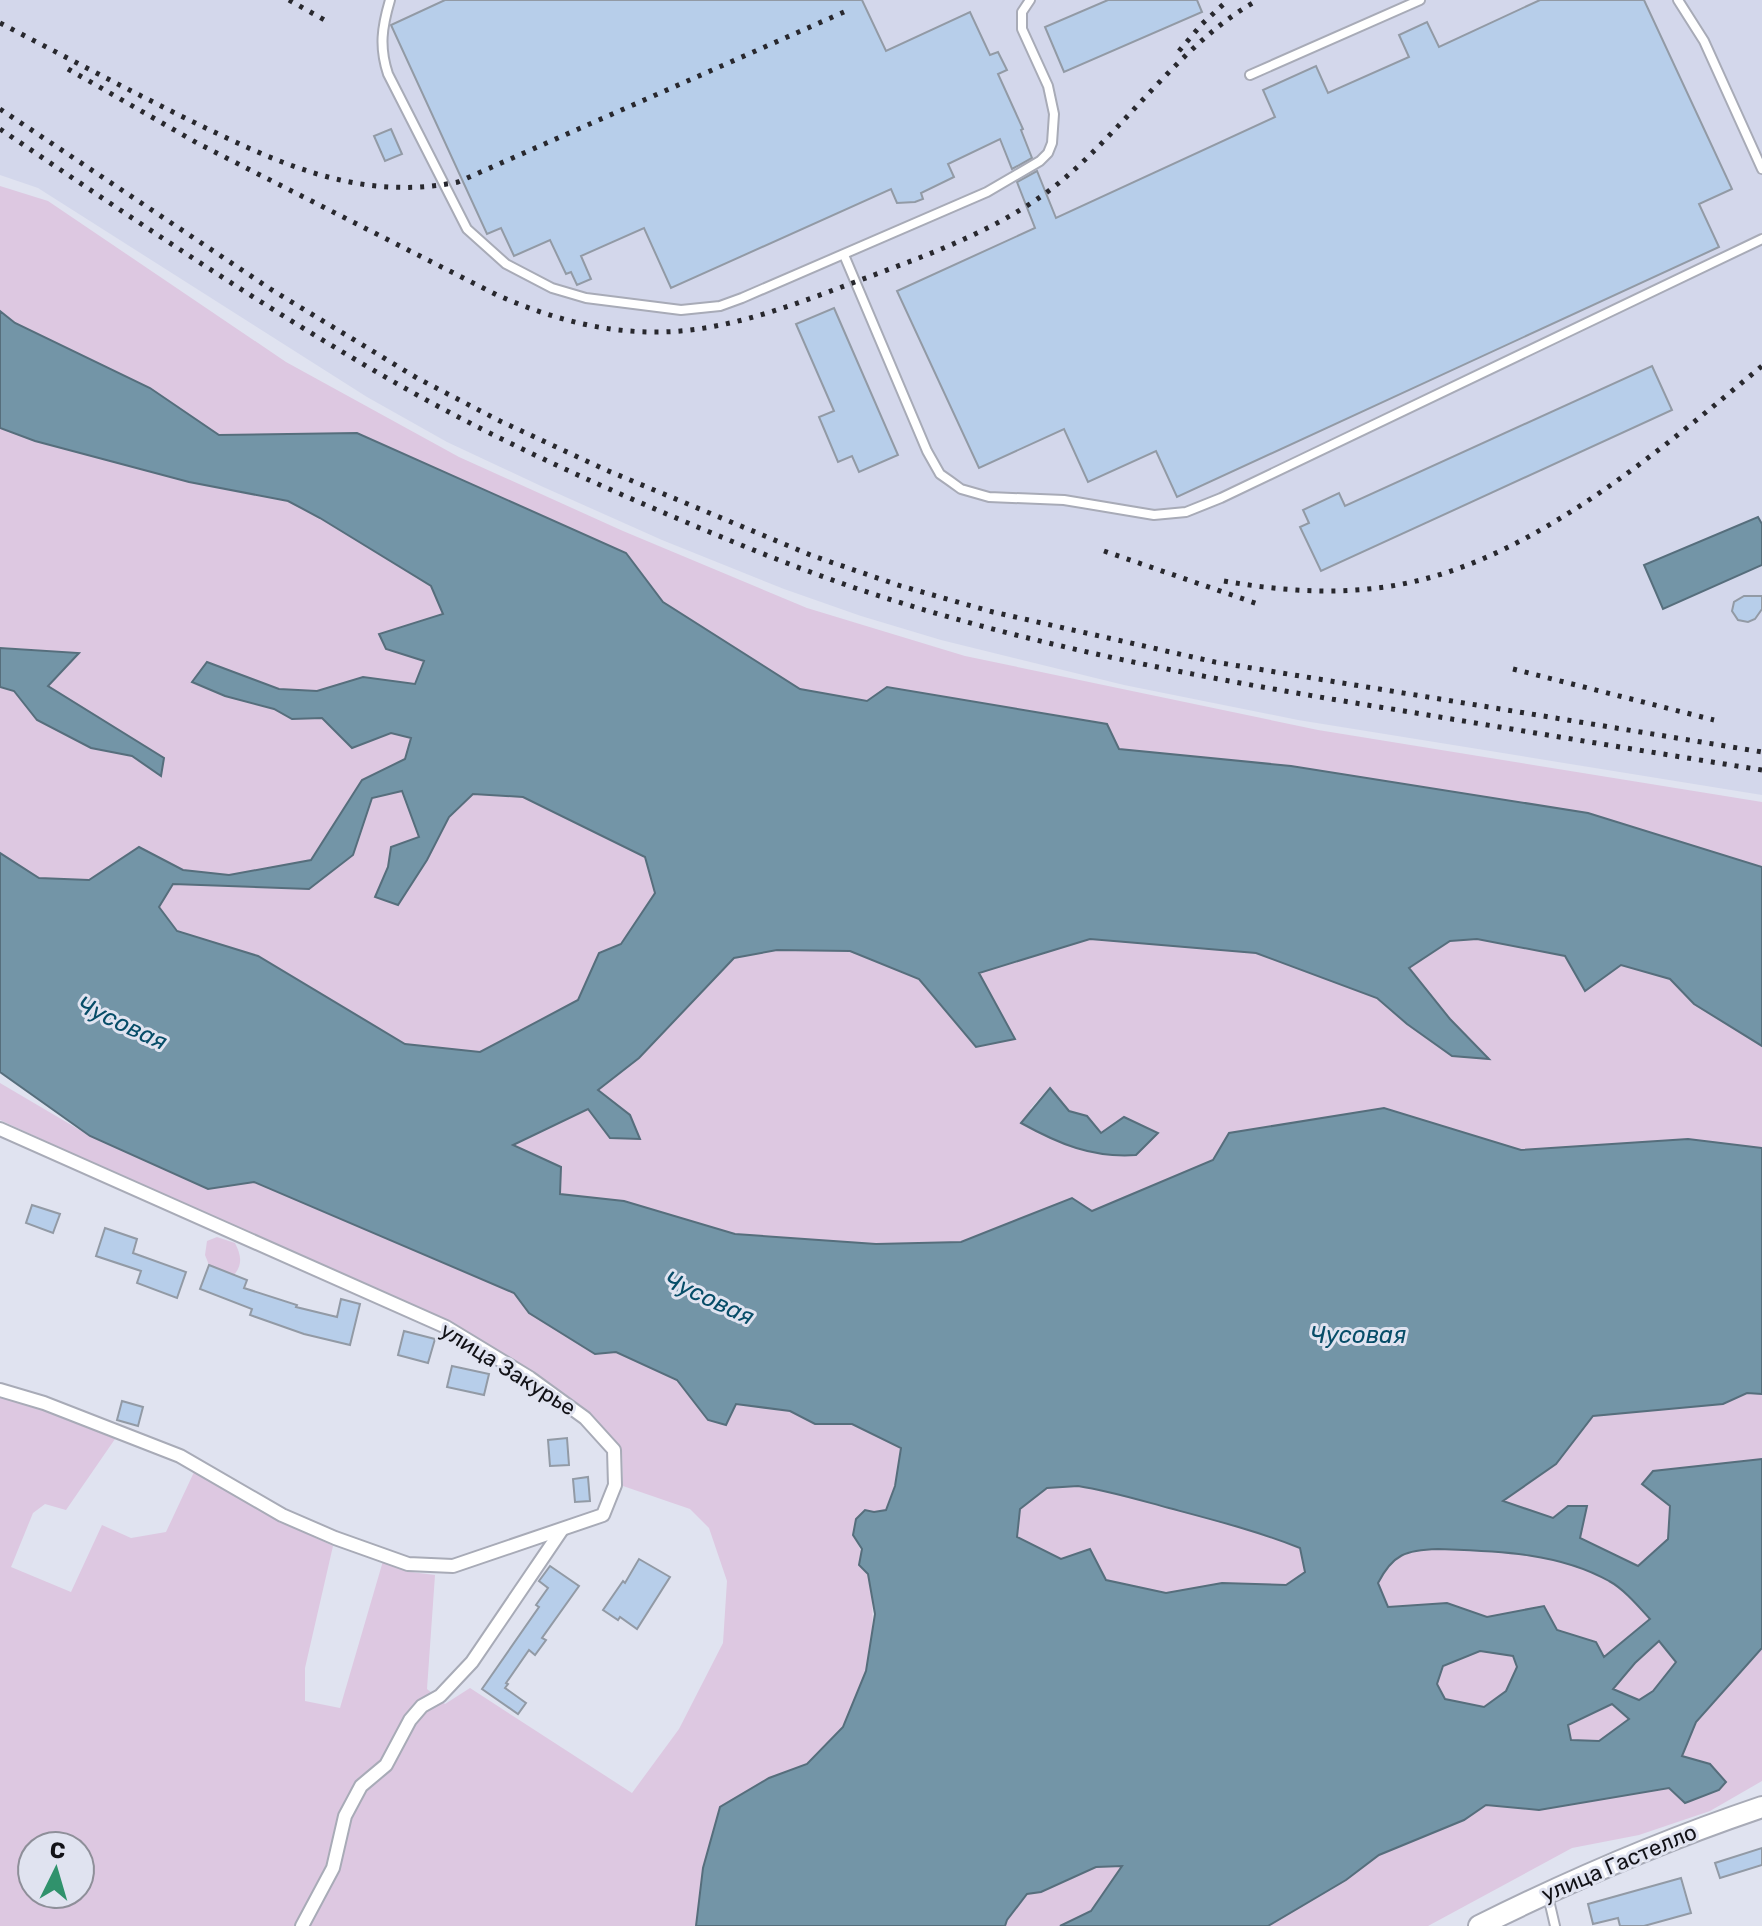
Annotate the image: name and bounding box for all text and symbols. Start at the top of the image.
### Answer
water label: Чусовая [72,990,172,1056]
water label: Чусовая [659,1265,759,1331]
street label: улица Закурье [435,1317,581,1421]
water label: Чусовая [1310,1321,1406,1349]
street label: улица Гастелло [1537,1818,1701,1908]
north arrow [16,1830,96,1910]
text: С [49,1836,67,1865]

